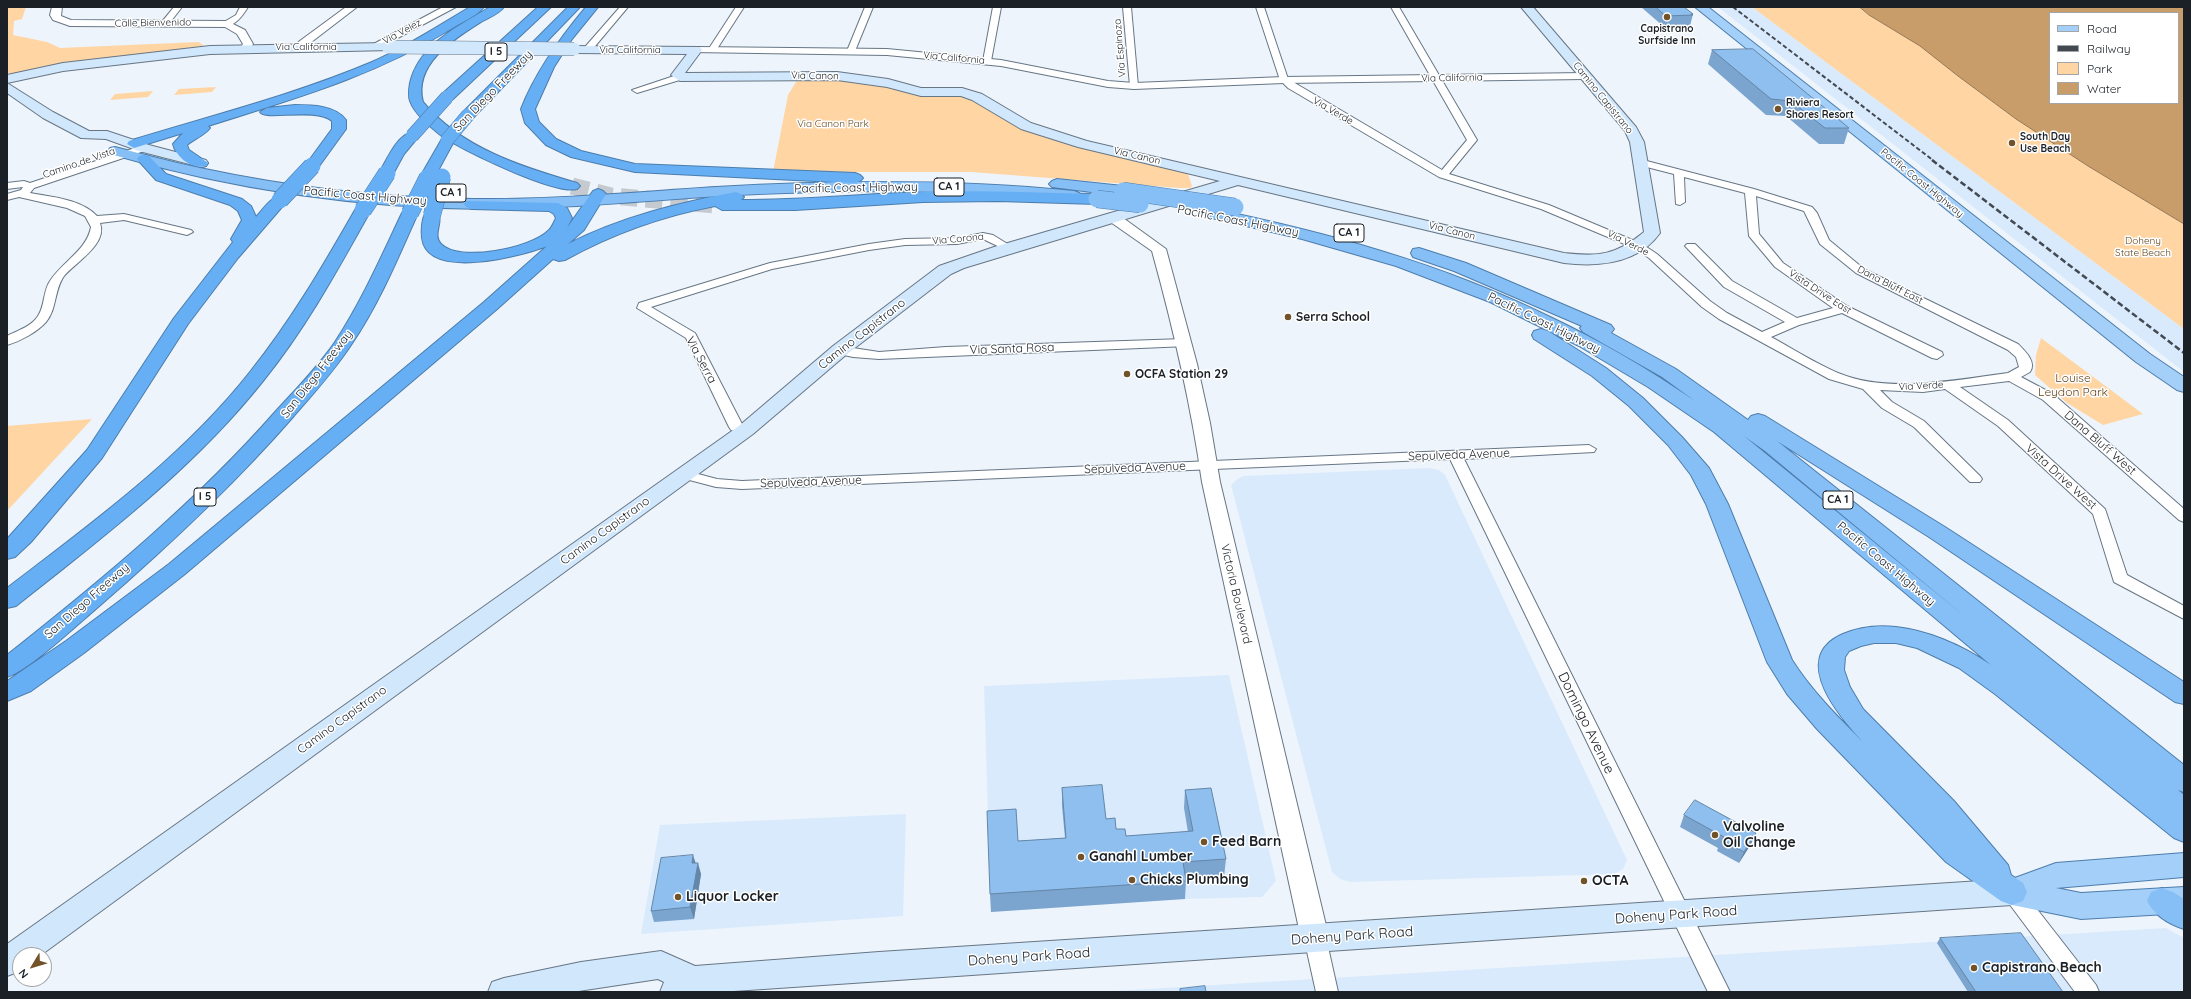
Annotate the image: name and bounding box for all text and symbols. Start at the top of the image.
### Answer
marker: Capistrano Surfside Inn [1662,12,1672,22]
legend [2049,12,2179,104]
street label: Calle Bienvenido [115,16,191,30]
street label: Via Velez [381,17,423,47]
street label: Via Espinoza [1111,18,1129,78]
text: Road [2087,21,2117,36]
place label: Capistrano Surfside Inn [1638,23,1696,46]
street label: Via California [275,41,337,53]
text: Railway [2087,41,2131,56]
road number: I 5 [485,43,507,61]
street label: Via California [599,44,661,56]
street label: San Diego Freeway [450,47,536,135]
street label: Via California [923,49,985,67]
street label: Camino Capistrano [1570,60,1636,136]
text: Park [2087,61,2112,76]
street label: Via Canon [791,70,839,82]
street label: Via California [1421,71,1483,85]
text: Water [2087,81,2121,96]
street label: Via Verde [1311,95,1355,127]
place label: Riviera Shores Resort [1786,97,1854,120]
marker: Riviera Shores Resort [1773,104,1783,114]
park label: Via Canon Park [797,118,869,130]
place label: South Day Use Beach [2020,131,2070,154]
marker: South Day Use Beach [2007,138,2017,148]
street label: Camino de Vista [41,145,117,181]
street label: Via Canon [1112,145,1162,167]
street label: Pacific Coast Highway [1878,146,1966,220]
road number: CA 1 [934,178,964,196]
street label: Pacific Coast Highway [794,180,918,196]
street label: Pacific Coast Highway [303,183,427,209]
road number: CA 1 [436,184,466,202]
street label: Pacific Coast Highway [1176,202,1300,240]
street label: Via Canon [1427,219,1477,243]
road number: CA 1 [1334,224,1364,242]
street label: Via Verde [1605,227,1651,259]
street label: Via Corona [932,231,984,247]
park label: Doheny State Beach [2115,235,2171,258]
street label: Dana Bluff East [1855,263,1925,307]
street label: Vista Drive East [1786,267,1854,317]
street label: Pacific Coast Highway [1485,289,1603,357]
street label: Camino Capistrano [816,295,908,373]
place label: Serra School [1296,310,1370,324]
marker: Serra School [1283,312,1293,322]
street label: San Diego Freeway [278,327,356,421]
street label: Via Serra [683,334,719,386]
street label: Via Santa Rosa [969,340,1055,358]
place label: OCFA Station 29 [1135,367,1228,381]
marker: OCFA Station 29 [1122,369,1132,379]
park label: Louise Leydon Park [2038,371,2108,399]
street label: Via Verde [1898,379,1944,393]
street label: Dana Bluff West [2061,408,2139,478]
street label: Vista Drive West [2022,441,2100,513]
street label: Sepulveda Avenue [1408,446,1510,464]
street label: Sepulveda Avenue [1084,459,1186,477]
street label: Sepulveda Avenue [760,473,862,491]
road number: I 5 [194,488,216,506]
road number: CA 1 [1823,491,1853,509]
street label: Camino Capistrano [558,494,652,568]
street label: Pacific Coast Highway [1834,519,1938,609]
street label: Victoria Boulevard [1217,543,1255,645]
street label: San Diego Freeway [42,560,132,642]
street label: Domingo Avenue [1554,669,1618,777]
street label: Camino Capistrano [295,683,389,757]
place label: Valvoline Oil Change [1723,819,1796,852]
marker: Valvoline Oil Change [1710,830,1720,840]
place label: Feed Barn [1212,834,1281,850]
marker: Feed Barn [1199,837,1209,847]
place label: Ganahl Lumber [1089,849,1193,865]
marker: Ganahl Lumber [1076,852,1086,862]
place label: Chicks Plumbing [1140,872,1249,888]
place label: OCTA [1592,873,1628,889]
marker: Chicks Plumbing [1127,875,1137,885]
marker: OCTA [1579,876,1589,886]
place label: Liquor Locker [686,889,779,905]
marker: Liquor Locker [673,892,683,902]
street label: Doheny Park Road [1614,902,1738,928]
street label: Doheny Park Road [1290,923,1414,949]
street label: Doheny Park Road [967,944,1091,970]
north arrow [12,947,52,987]
place label: Capistrano Beach [1982,960,2102,976]
marker: Capistrano Beach [1969,963,1979,973]
text: N [15,966,31,981]

